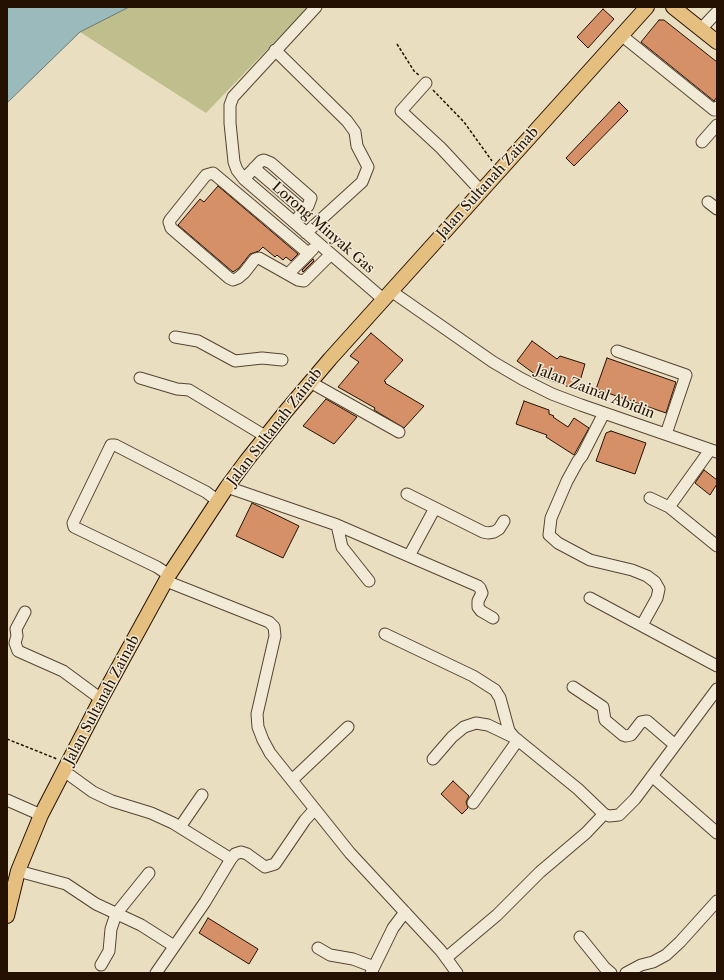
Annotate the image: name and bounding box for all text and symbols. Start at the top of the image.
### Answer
street label: Jalan Sultanah Zainab [434,124,542,242]
street label: Lorong Minyak Gas [268,179,378,277]
street label: Jalan Zainal Abidin [533,362,657,422]
street label: Jalan Sultanah Zainab [224,365,326,489]
street label: Jalan Sultanah Zainab [61,632,143,768]

